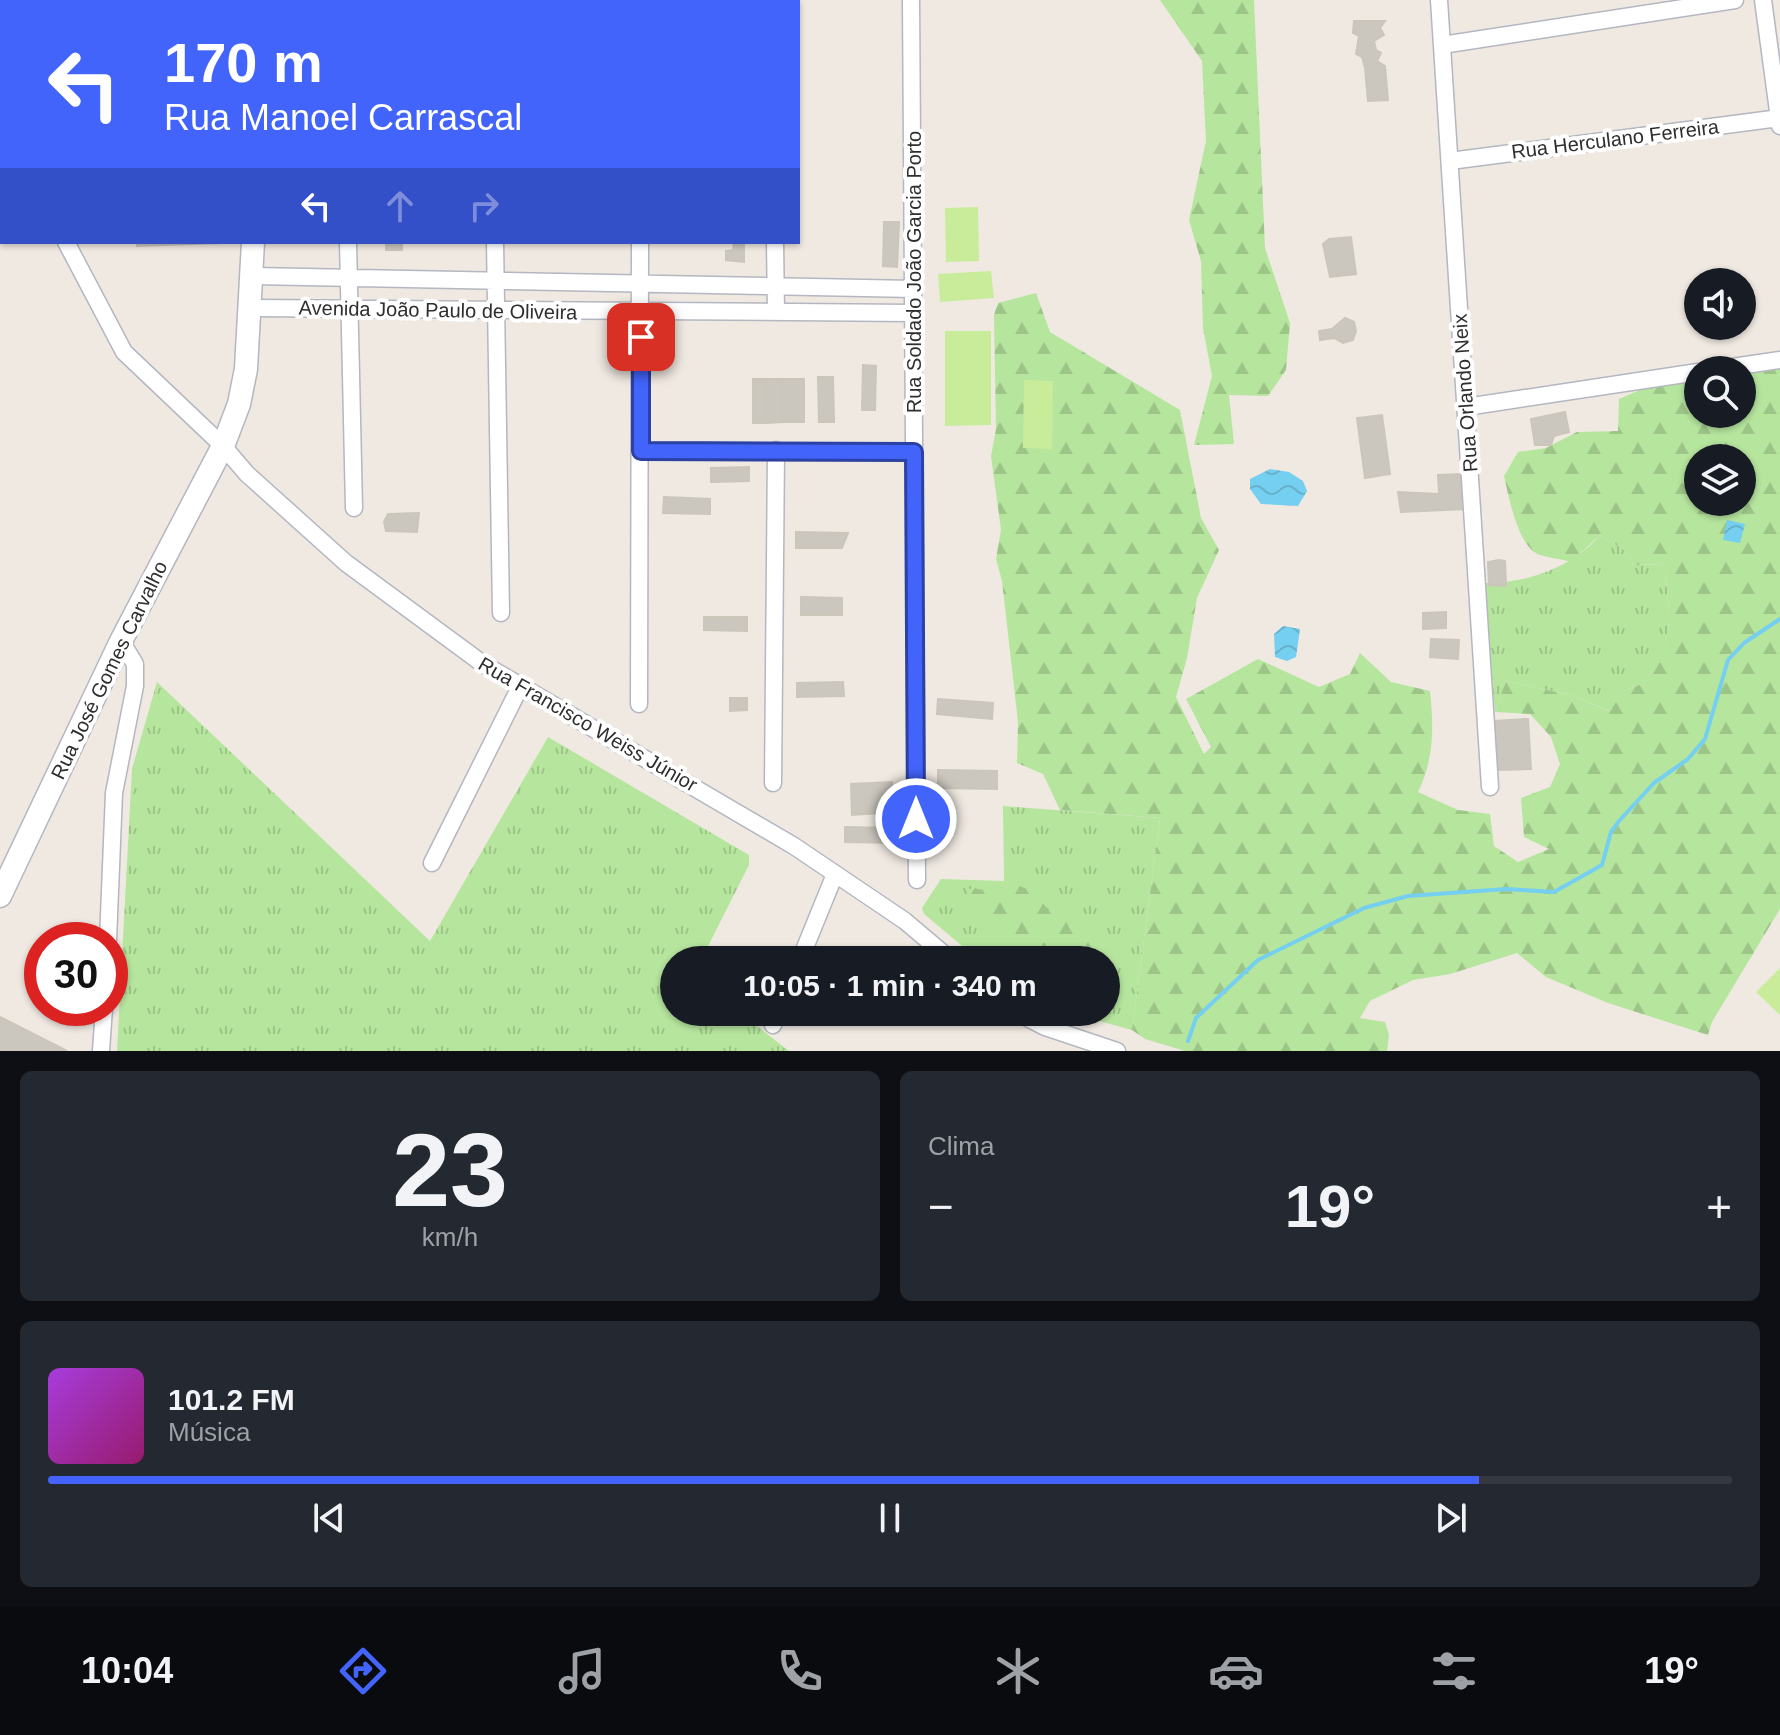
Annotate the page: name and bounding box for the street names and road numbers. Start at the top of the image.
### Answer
street label: Rua Herculano Ferreira [1510,115,1721,163]
street label: Rua Soldado João Garcia Porto [903,131,925,413]
street label: Avenida João Paulo de Oliveira [298,297,578,323]
street label: Rua Orlando Neix [1448,313,1482,473]
street label: Rua José Gomes Carvalho [46,557,172,783]
street label: Rua Francisco Weiss Júnior [475,652,701,796]

